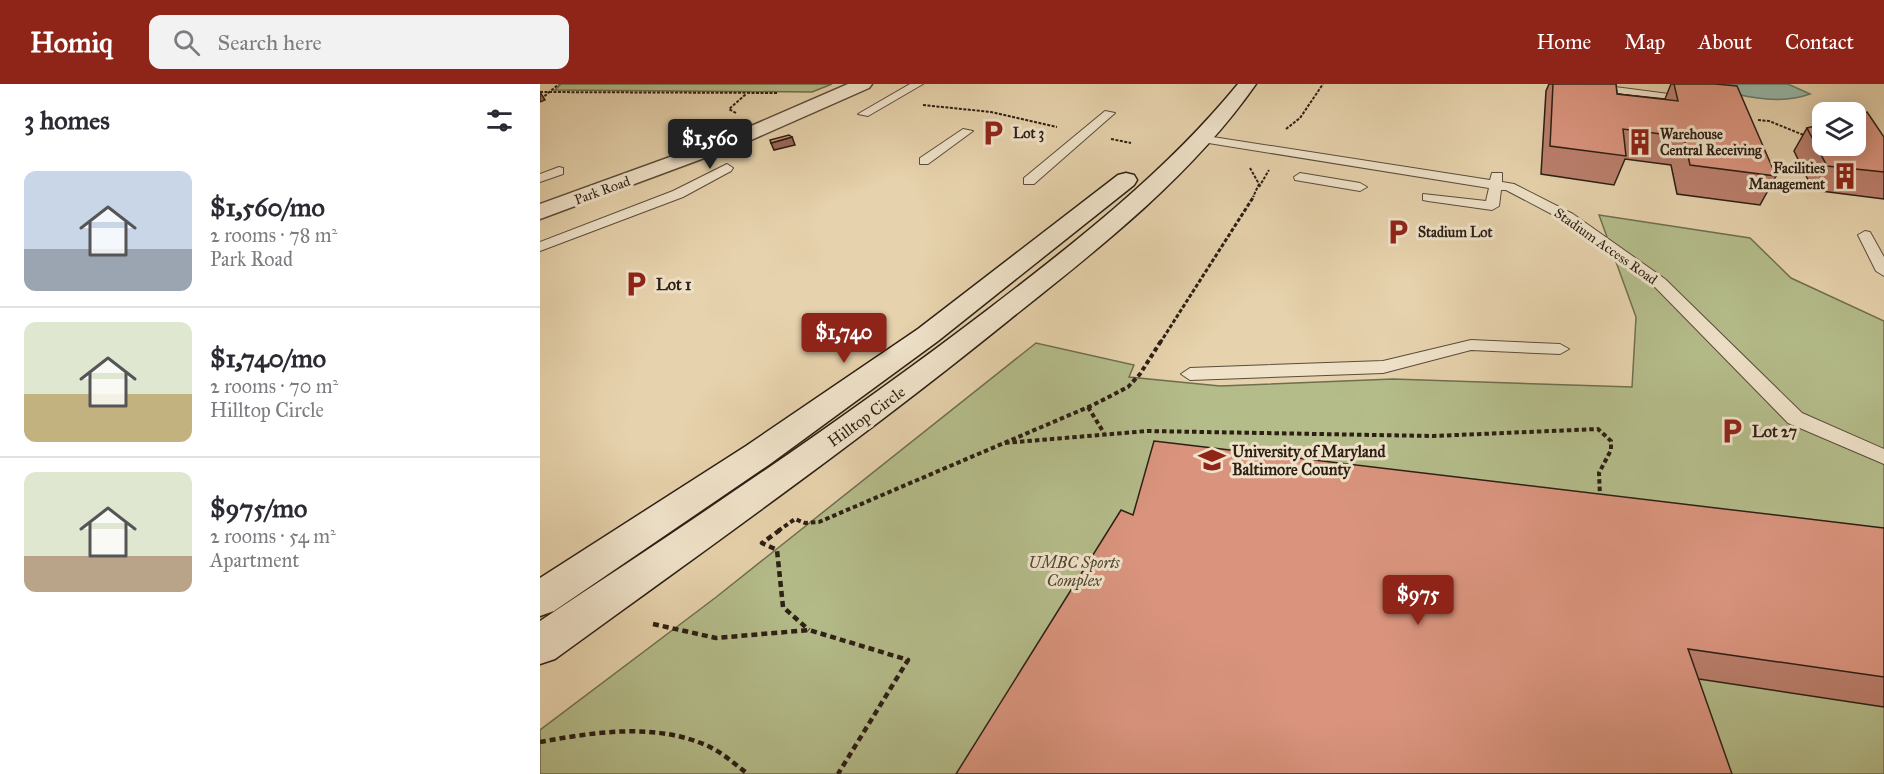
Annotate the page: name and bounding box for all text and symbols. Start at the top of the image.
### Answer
search box [149,15,569,69]
text: Homiq [30,25,113,60]
icon: search [170,26,203,59]
text: Search here [218,29,322,56]
text: Home [1536,29,1591,55]
text: Map [1624,29,1665,55]
text: About [1698,29,1752,55]
text: Contact [1785,29,1854,55]
map controls [1812,102,1866,156]
button: layers [1812,102,1866,156]
text: 3 homes [24,104,110,136]
icon: filters [483,104,516,137]
parking icon: Lot 3 [978,118,1008,148]
pin: $1,560 [661,119,759,170]
place label: Lot 3 [1013,125,1044,143]
text: $1,560 [682,126,738,150]
place label: Warehouse Central Receiving [1660,126,1762,160]
building icon: Warehouse Central Receiving [1625,127,1655,157]
place label: Facilities Management [1749,160,1825,194]
building icon: Facilities Management [1830,161,1860,191]
street label: Park Road [572,173,632,208]
text: $1,560/mo [210,191,325,223]
icon: home [72,195,144,267]
street label: Stadium Access Road [1551,204,1661,288]
parking icon: Stadium Lot [1383,217,1413,247]
text: 2 rooms · 78 m² [210,223,337,247]
place label: Stadium Lot [1418,224,1492,241]
text: Park Road [210,247,293,271]
parking icon: Lot 1 [621,269,651,299]
place label: Lot 1 [656,275,692,294]
pin: $1,740 [795,313,893,364]
text: $1,740 [816,320,872,344]
text: $1,740/mo [210,342,326,374]
icon: home [72,346,144,418]
text: 2 rooms · 70 m² [210,374,338,398]
street label: Hilltop Circle [824,382,909,451]
text: Hilltop Circle [210,398,324,422]
parking icon: Lot 27 [1717,416,1747,446]
place label: Lot 27 [1752,422,1798,441]
place label: University of Maryland Baltimore County [1232,442,1386,480]
school or university icon: University of Maryland Baltimore County [1197,445,1227,475]
text: $975/mo [210,492,307,524]
icon: home [72,496,144,568]
text: 2 rooms · 54 m² [210,524,336,548]
text: Apartment [210,548,299,572]
park label: UMBC Sports Complex [1028,553,1120,591]
pin: $975 [1382,575,1454,626]
text: $975 [1397,582,1439,606]

